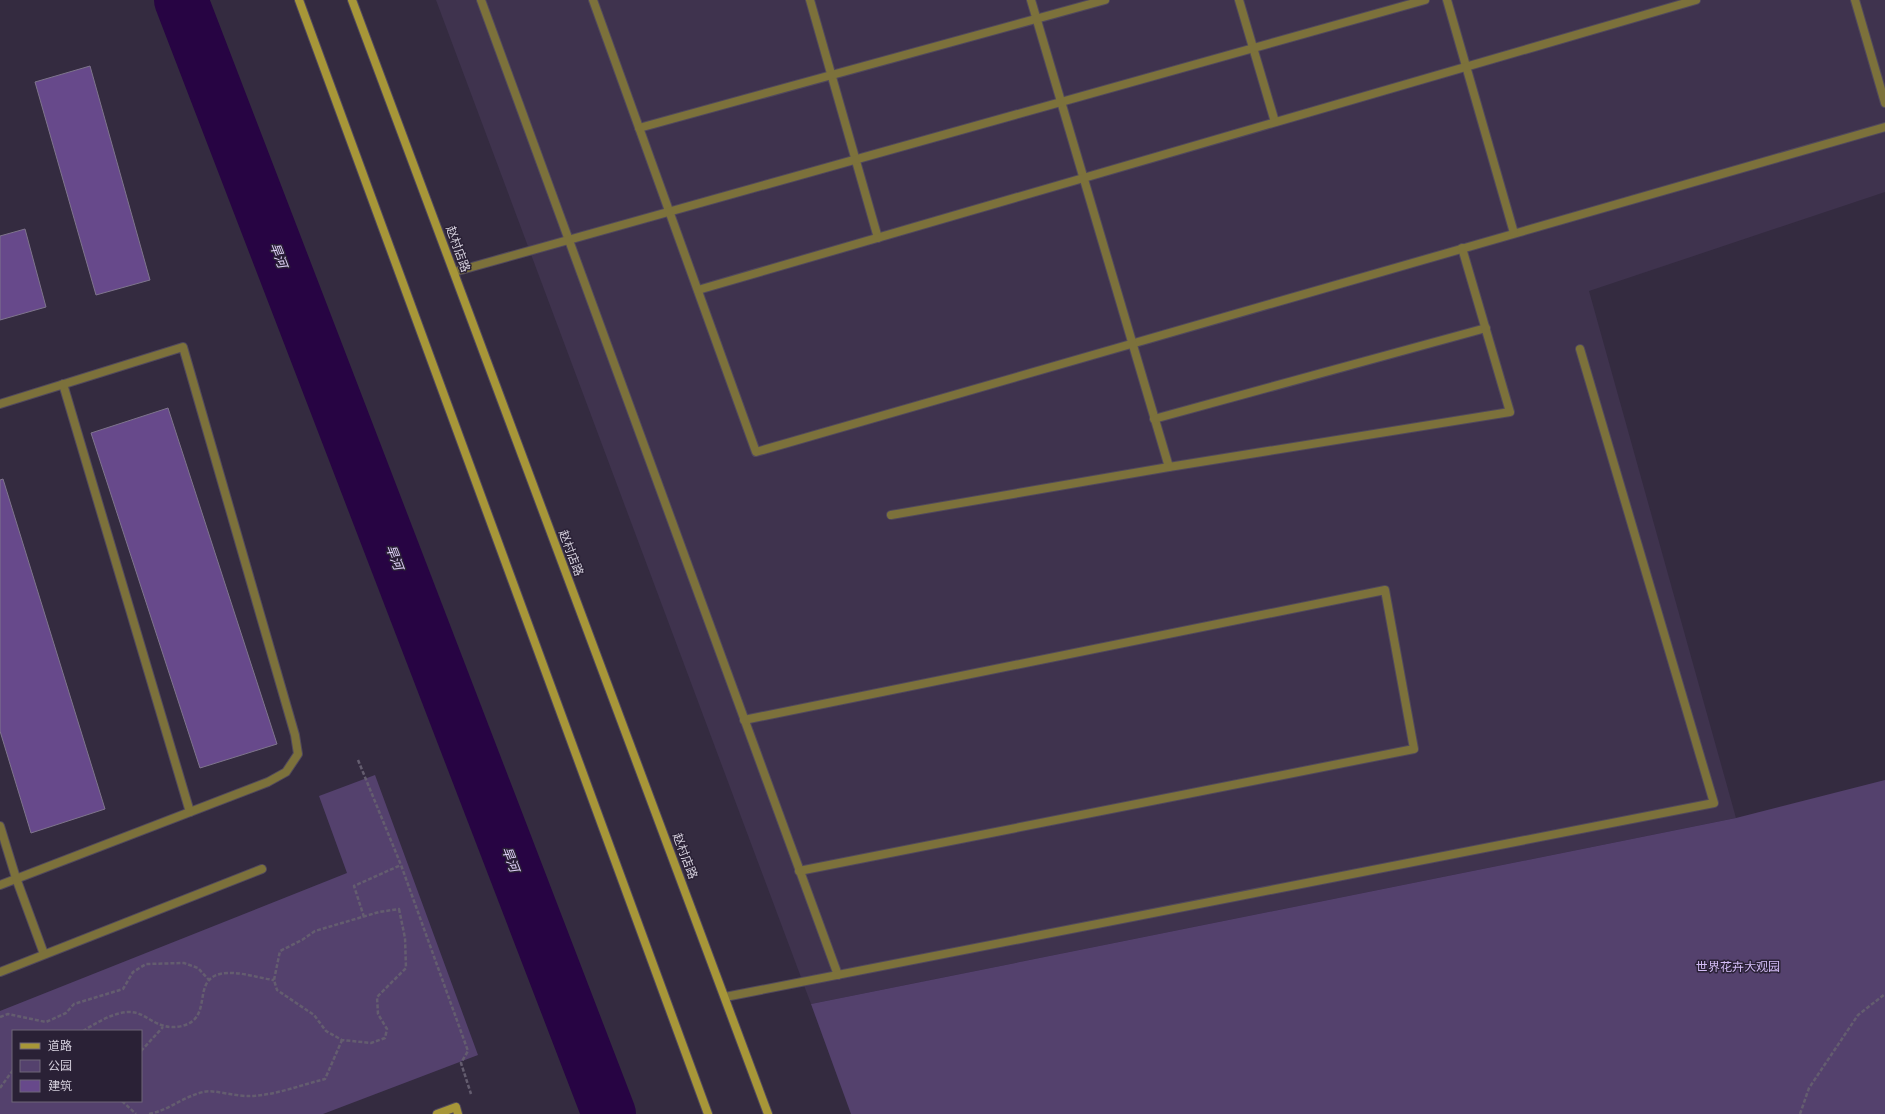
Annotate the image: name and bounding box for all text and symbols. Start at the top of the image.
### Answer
street label: 赵村店路 [444,224,474,274]
water label: 旱河 [267,240,292,273]
street label: 赵村店路 [557,528,587,578]
water label: 旱河 [383,542,408,575]
street label: 赵村店路 [671,831,701,881]
water label: 旱河 [499,844,524,877]
park label: 世界花卉大观园 [1696,959,1780,973]
legend [12,1030,142,1102]
text: 道路 [48,1038,72,1052]
text: 公园 [48,1058,72,1072]
text: 建筑 [48,1078,72,1092]

